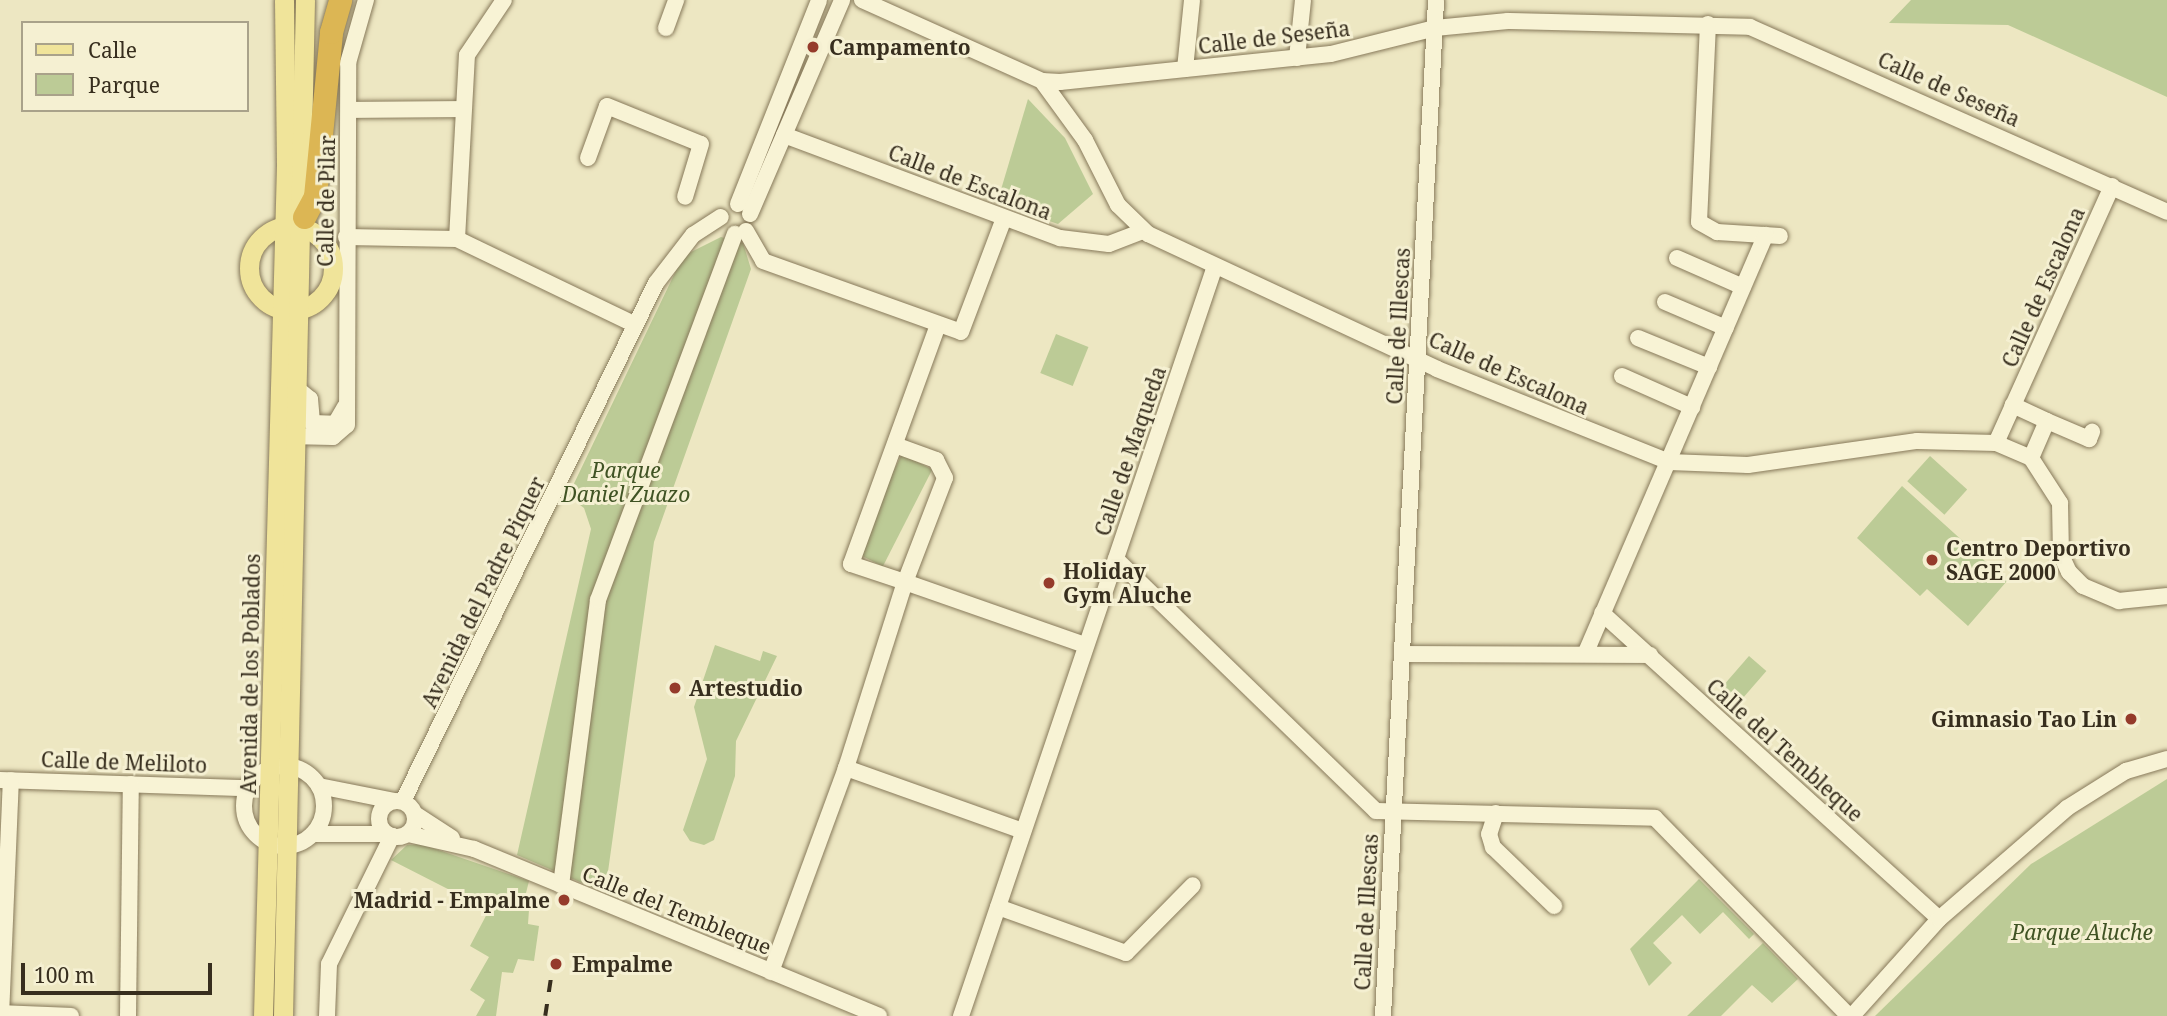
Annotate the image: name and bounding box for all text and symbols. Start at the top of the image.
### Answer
street label: Calle de Seseña [1197,15,1351,59]
legend [21,21,248,112]
place label: Campamento [829,34,971,60]
text: Calle [88,36,137,64]
marker: Campamento [803,37,823,57]
street label: Calle de Seseña [1874,46,2024,132]
text: Parque [88,71,160,99]
street label: Calle de Pilar [312,135,340,267]
street label: Calle de Escalona [885,139,1055,225]
street label: Calle de Escalona [1996,203,2090,371]
street label: Calle de Illescas [1381,247,1415,405]
street label: Calle de Escalona [1425,326,1593,420]
street label: Calle de Maqueda [1089,363,1171,539]
park label: Parque Daniel Zuazo [562,457,690,507]
street label: Avenida del Padre Piquer [416,472,550,712]
place label: Centro Deportivo SAGE 2000 [1946,535,2131,585]
marker: Centro Deportivo SAGE 2000 [1924,552,1940,568]
street label: Avenida de los Poblados [235,553,265,795]
place label: Holiday Gym Aluche [1063,558,1192,608]
marker: Holiday Gym Aluche [1041,575,1057,591]
street label: Calle del Tembleque [1702,673,1868,827]
place label: Artestudio [689,675,803,701]
marker: Artestudio [667,680,683,696]
place label: Gimnasio Tao Lin [1931,706,2117,732]
marker: Gimnasio Tao Lin [2123,711,2139,727]
street label: Calle de Meliloto [40,747,208,777]
street label: Calle de Illescas [1349,833,1383,991]
street label: Calle del Tembleque [579,861,775,959]
place label: Madrid - Empalme [354,887,550,913]
marker: Madrid - Empalme [556,892,572,908]
park label: Parque Aluche [2011,919,2153,945]
scale bar [24,950,215,994]
place label: Empalme [572,951,673,977]
marker: Empalme [546,954,566,974]
text: 100 m [34,961,95,989]

